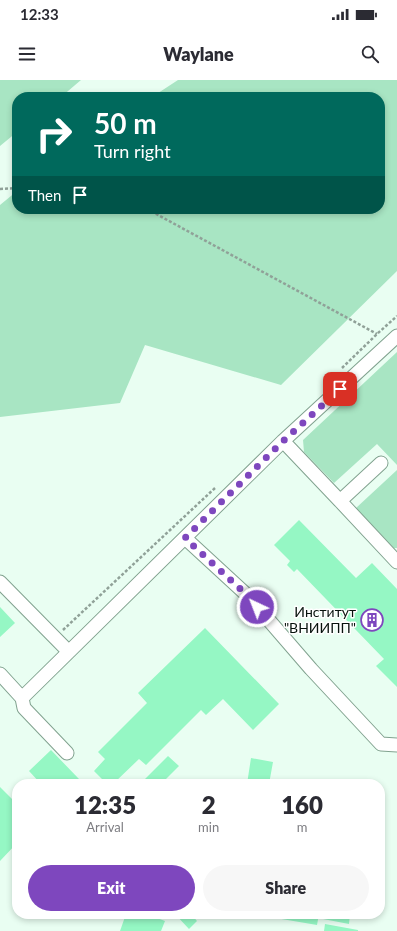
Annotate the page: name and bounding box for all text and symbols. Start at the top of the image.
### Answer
text: 12:33 [20,5,59,23]
icon: menu [16,43,38,65]
text: Waylane [163,43,234,65]
icon: search [359,43,381,65]
text: 50 m [94,106,157,140]
icon: right [28,108,80,160]
text: Turn right [94,140,171,162]
icon: arrive [69,184,91,206]
text: Then [28,186,61,204]
pin [323,372,357,406]
icon: arrive [329,378,351,400]
position arrow [236,586,278,628]
place label: Институт "ВНИИПП" [284,603,356,636]
building icon: Институт "ВНИИПП" [359,607,385,633]
text: 12:35 [74,790,136,819]
text: 2 [202,790,216,819]
text: 160 [281,790,323,819]
text: Arrival [86,819,124,835]
text: min [198,819,219,835]
text: m [297,819,307,835]
button: Exit [28,865,195,911]
button: Share [203,865,369,911]

